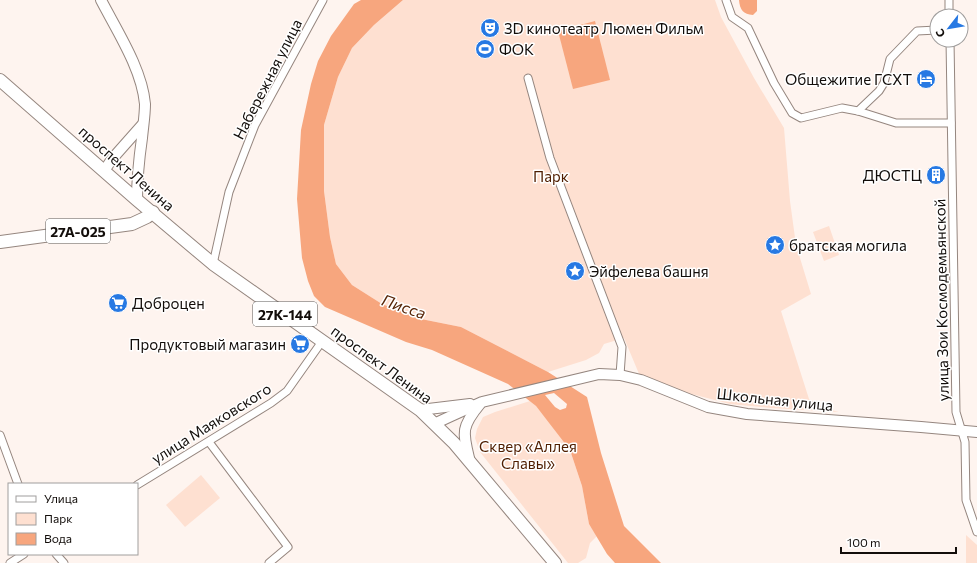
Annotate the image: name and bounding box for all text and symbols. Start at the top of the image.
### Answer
north arrow [929,8,969,48]
street label: Набережная улица [229,16,305,142]
theatre icon: 3D кинотеатр Люмен Фильм [479,17,501,39]
place label: 3D кинотеатр Люмен Фильм [504,19,704,37]
text: С [932,26,948,40]
sports icon: ФОК [474,38,496,60]
place label: ФОК [499,40,534,58]
hotel icon: Общежитие ГСХТ [915,68,937,90]
place label: Общежитие ГСХТ [785,70,912,88]
street label: проспект Ленина [76,122,178,214]
building icon: ДЮСТЦ [925,164,947,186]
place label: ДЮСТЦ [863,166,923,184]
park label: Парк [533,167,569,185]
street label: улица Зои Космодемьянской [930,199,952,401]
road number: 27А-025 [46,219,110,243]
place icon: братская могила [764,234,786,256]
place label: братская могила [789,236,907,254]
place icon: Эйфелева башня [564,260,586,282]
place label: Эйфелева башня [589,262,709,280]
water label: Писса [380,290,428,322]
supermarket icon: Доброцен [107,292,129,314]
place label: Доброцен [132,294,205,312]
road number: 27К-144 [253,302,317,326]
street label: проспект Ленина [328,321,436,407]
supermarket icon: Продуктовый магазин [289,333,311,355]
place label: Продуктовый магазин [129,335,286,353]
street label: улица Маяковского [148,379,274,467]
street label: Школьная улица [716,384,834,414]
park label: Сквер «Аллея Славы» [479,437,577,472]
legend [8,483,138,555]
text: Улица [44,491,78,505]
text: Парк [44,511,73,525]
scale bar [841,529,956,555]
text: Вода [44,531,72,545]
text: 100 m [847,535,881,549]

